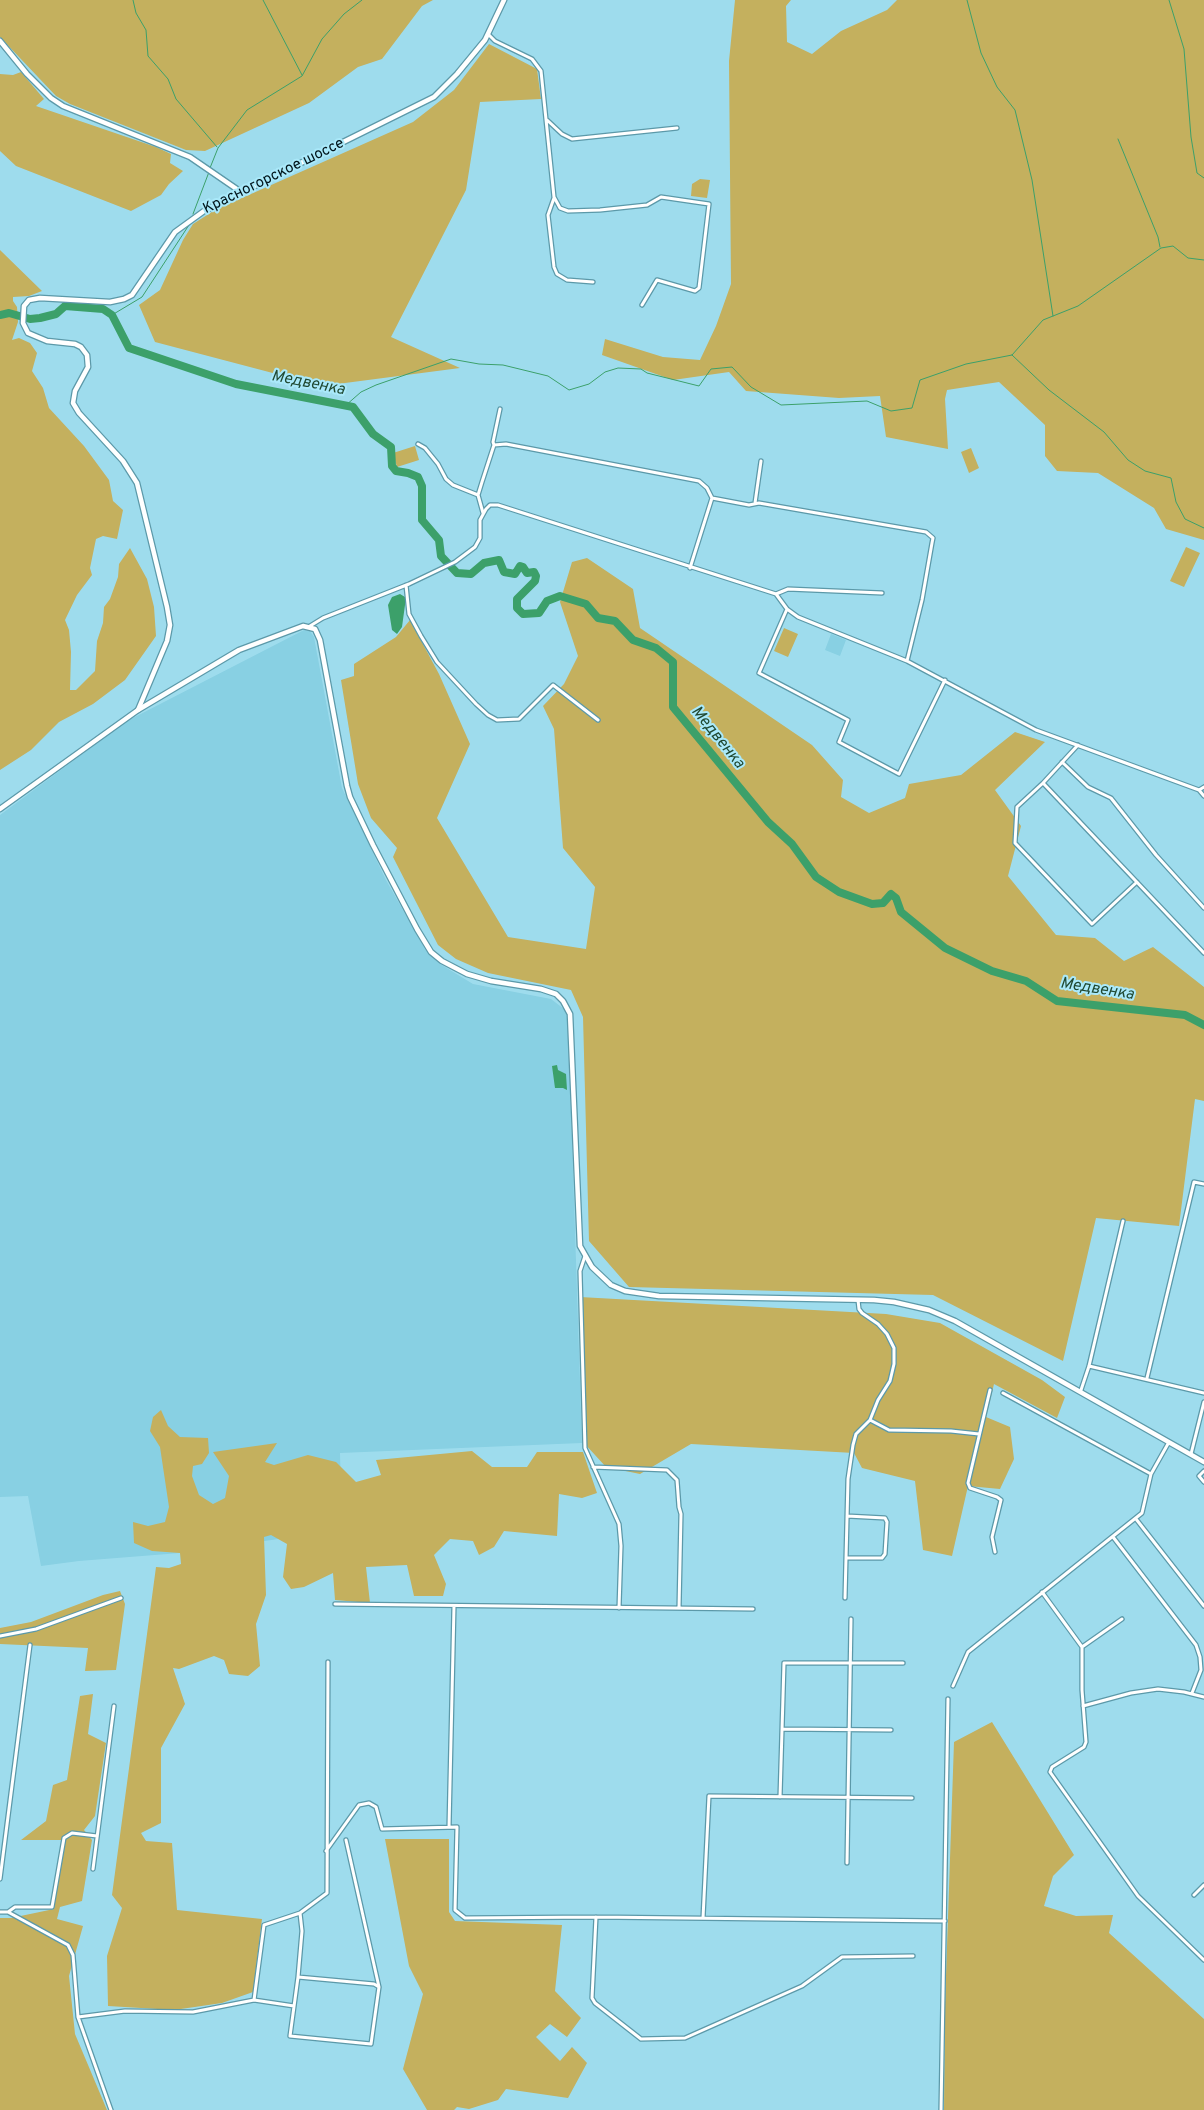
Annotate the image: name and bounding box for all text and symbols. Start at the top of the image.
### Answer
street label: Красногорское шоссе [200,135,348,219]
water label: Медвенка [270,367,346,401]
water label: Медвенка [686,703,748,773]
water label: Медвенка [1059,975,1135,1005]

